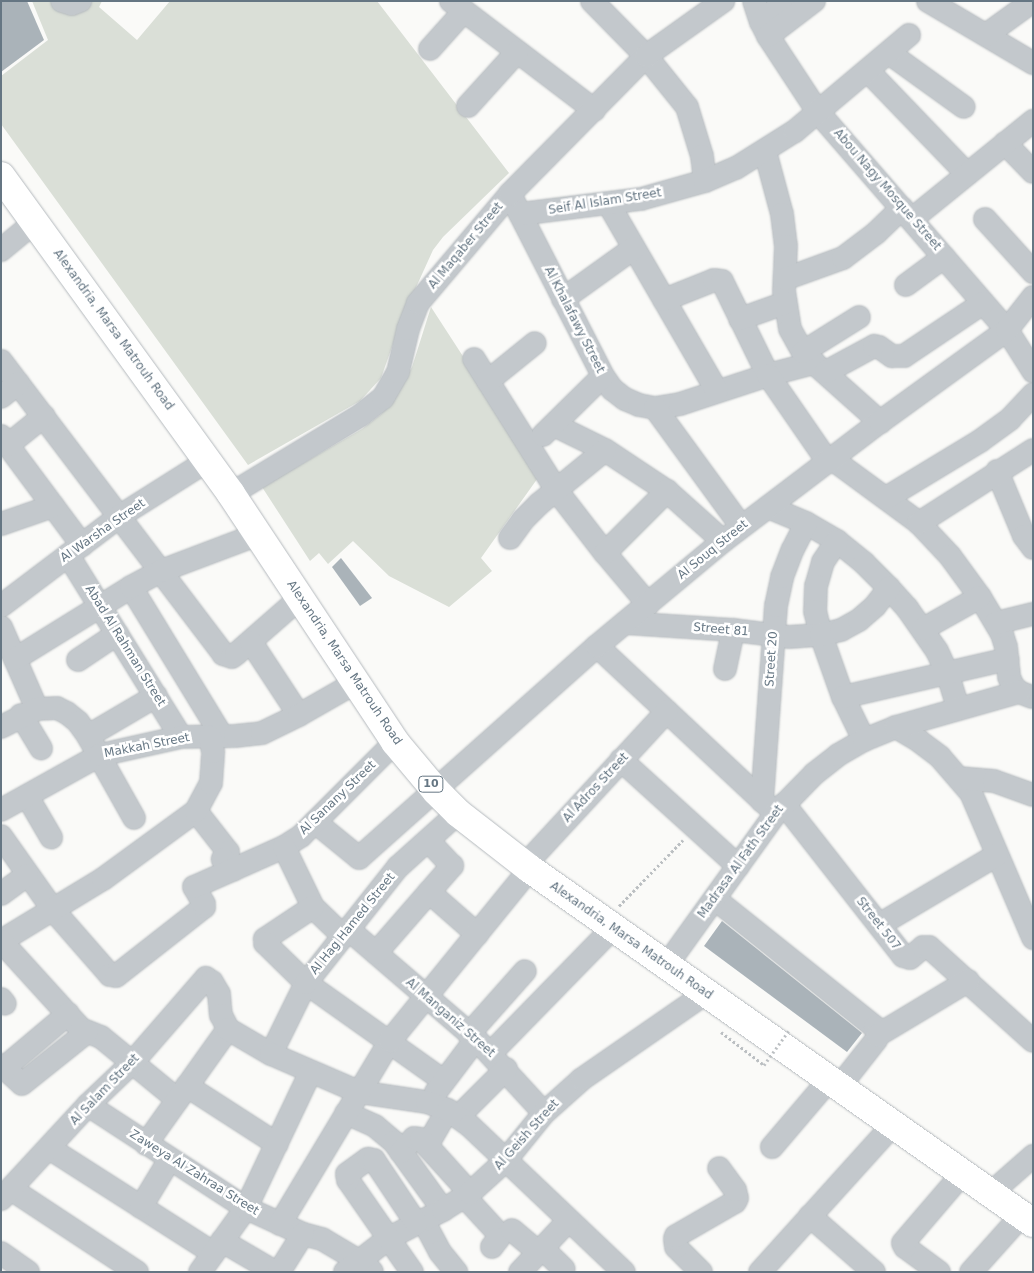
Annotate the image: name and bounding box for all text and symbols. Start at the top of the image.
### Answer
street label: Abou Nagy Mosque Street [830,126,944,254]
street label: Seif Al Islam Street [547,186,663,218]
street label: Al Maqaber Street [426,200,506,292]
street label: Alexandria, Marsa Matrouh Road [50,247,176,413]
street label: Al Khalafawy Street [541,264,607,376]
street label: Al Warsha Street [58,496,148,566]
street label: Al Souq Street [675,517,751,583]
street label: Alexandria, Marsa Matrouh Road [283,578,405,748]
street label: Abad Al Rahman Street [82,583,168,709]
street label: Street 81 [693,620,749,640]
street label: Street 20 [763,631,781,687]
street label: Makkah Street [103,731,191,761]
street label: Al Adros Street [560,750,632,826]
street label: Al Sanany Street [297,758,379,838]
road number: 10 [417,776,445,792]
street label: Madrasa Al Fath Street [695,803,787,921]
street label: Al Hag Hamed Street [308,870,398,978]
street label: Alexandria, Marsa Matrouh Road [547,879,715,1003]
street label: Street 507 [853,895,903,953]
street label: Al Manganiz Street [403,975,497,1061]
street label: Al Salam Street [68,1052,142,1128]
street label: Al Geish Street [492,1097,562,1173]
street label: Zaweya Al Zahraa Street [127,1127,261,1219]

